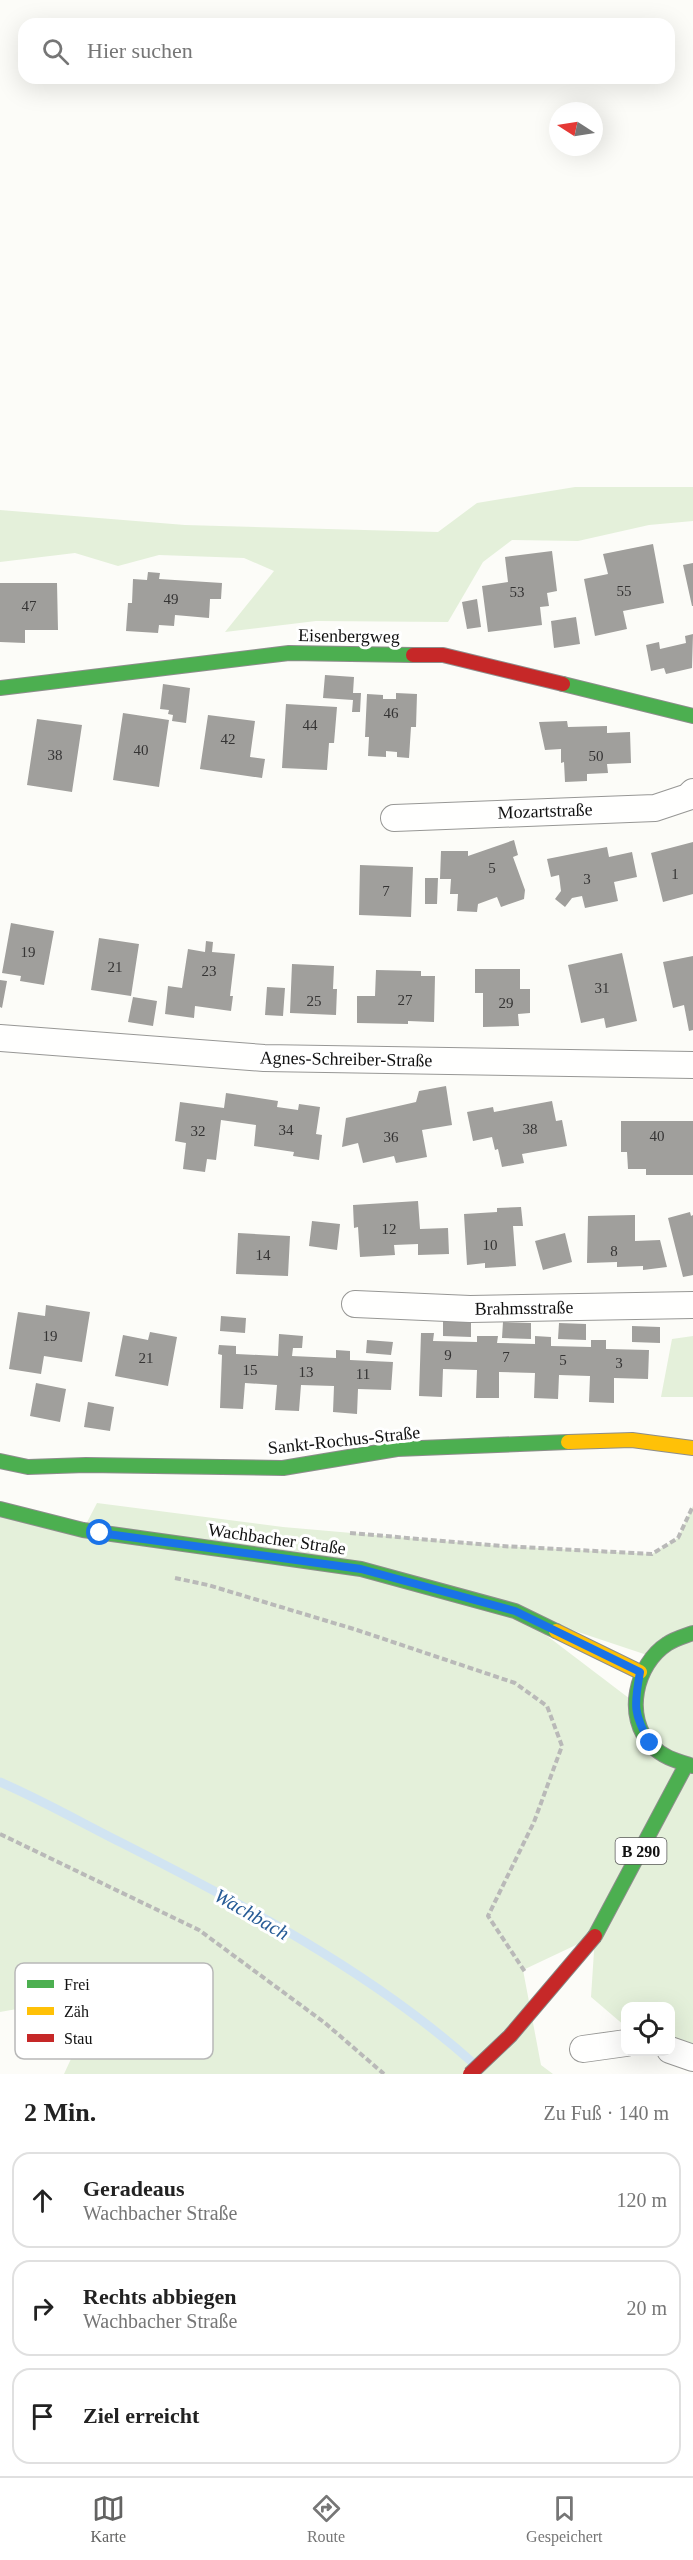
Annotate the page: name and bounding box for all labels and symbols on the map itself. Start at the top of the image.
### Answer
north arrow [549,102,603,156]
house number: 55 [617,583,632,599]
house number: 53 [510,584,525,600]
house number: 49 [164,591,179,607]
house number: 47 [22,598,37,614]
street label: Eisenbergweg [298,625,400,647]
house number: 46 [384,705,399,721]
house number: 44 [303,717,318,733]
house number: 42 [221,731,236,747]
house number: 40 [134,742,149,758]
house number: 38 [48,747,63,763]
house number: 50 [589,748,604,764]
street label: Mozartstraße [497,799,593,823]
house number: 5 [488,860,496,876]
house number: 1 [671,866,679,882]
house number: 3 [583,871,591,887]
house number: 7 [382,883,390,899]
house number: 19 [21,944,36,960]
house number: 21 [108,959,123,975]
house number: 23 [202,963,217,979]
house number: 31 [595,980,610,996]
house number: 27 [398,992,413,1008]
house number: 25 [307,993,322,1009]
house number: 29 [499,995,514,1011]
street label: Agnes-Schreiber-Straße [260,1047,432,1071]
house number: 38 [523,1121,538,1137]
house number: 34 [279,1122,294,1138]
house number: 32 [191,1123,206,1139]
house number: 40 [650,1128,665,1144]
house number: 36 [384,1129,399,1145]
house number: 12 [382,1221,397,1237]
house number: 10 [483,1237,498,1253]
house number: 8 [610,1243,618,1259]
house number: 14 [256,1247,271,1263]
street label: Brahmsstraße [474,1297,574,1319]
house number: 19 [43,1328,58,1344]
house number: 9 [444,1347,452,1363]
house number: 7 [502,1349,510,1365]
house number: 21 [139,1350,154,1366]
house number: 5 [559,1352,567,1368]
house number: 3 [615,1355,623,1371]
house number: 15 [243,1362,258,1378]
house number: 13 [299,1364,314,1380]
house number: 11 [356,1366,370,1382]
street label: Sankt-Rochus-Straße [267,1422,421,1458]
route start [86,1519,112,1545]
street label: Wachbacher Straße [207,1519,347,1559]
route end [636,1729,662,1755]
road number: B 290 [616,1838,666,1864]
water label: Wachbach [211,1884,293,1944]
legend [15,1963,213,2059]
text: Frei [64,1976,90,1993]
text: Zäh [64,2003,89,2020]
text: Stau [64,2030,92,2047]

